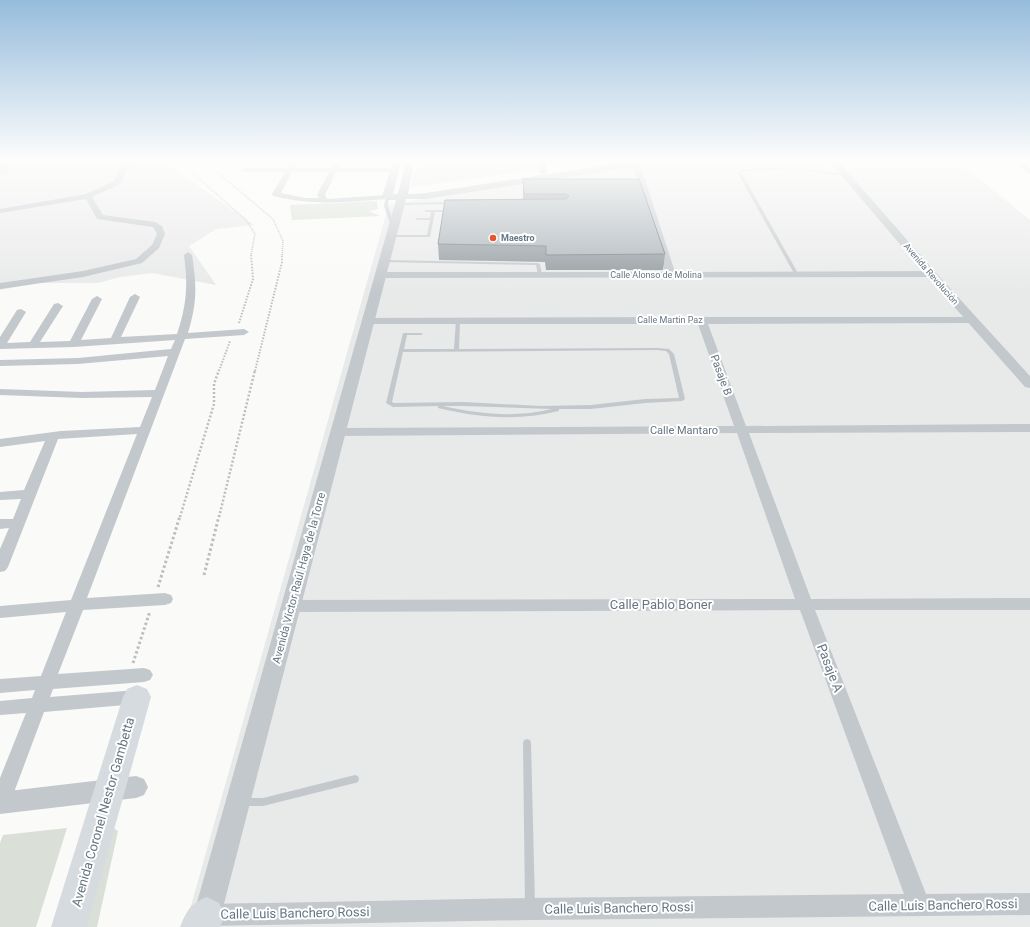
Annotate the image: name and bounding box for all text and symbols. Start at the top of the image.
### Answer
marker: Maestro [488,233,498,243]
place label: Maestro [501,233,534,243]
street label: Avenida Revolución [902,241,960,307]
street label: Calle Alonso de Molina [610,270,702,280]
street label: Calle Martin Paz [637,315,703,325]
street label: Pasaje B [708,353,734,397]
street label: Calle Mantaro [650,424,718,437]
street label: Avenida Víctor Raúl Haya de la Torre [270,491,328,665]
street label: Calle Pablo Boner [610,597,713,612]
street label: Pasaje A [814,642,846,695]
street label: Avenida Coronel Nestor Gambetta [69,716,137,908]
street label: Calle Luis Banchero Rossi [868,896,1018,914]
street label: Calle Luis Banchero Rossi [544,899,694,917]
street label: Calle Luis Banchero Rossi [220,904,370,922]

